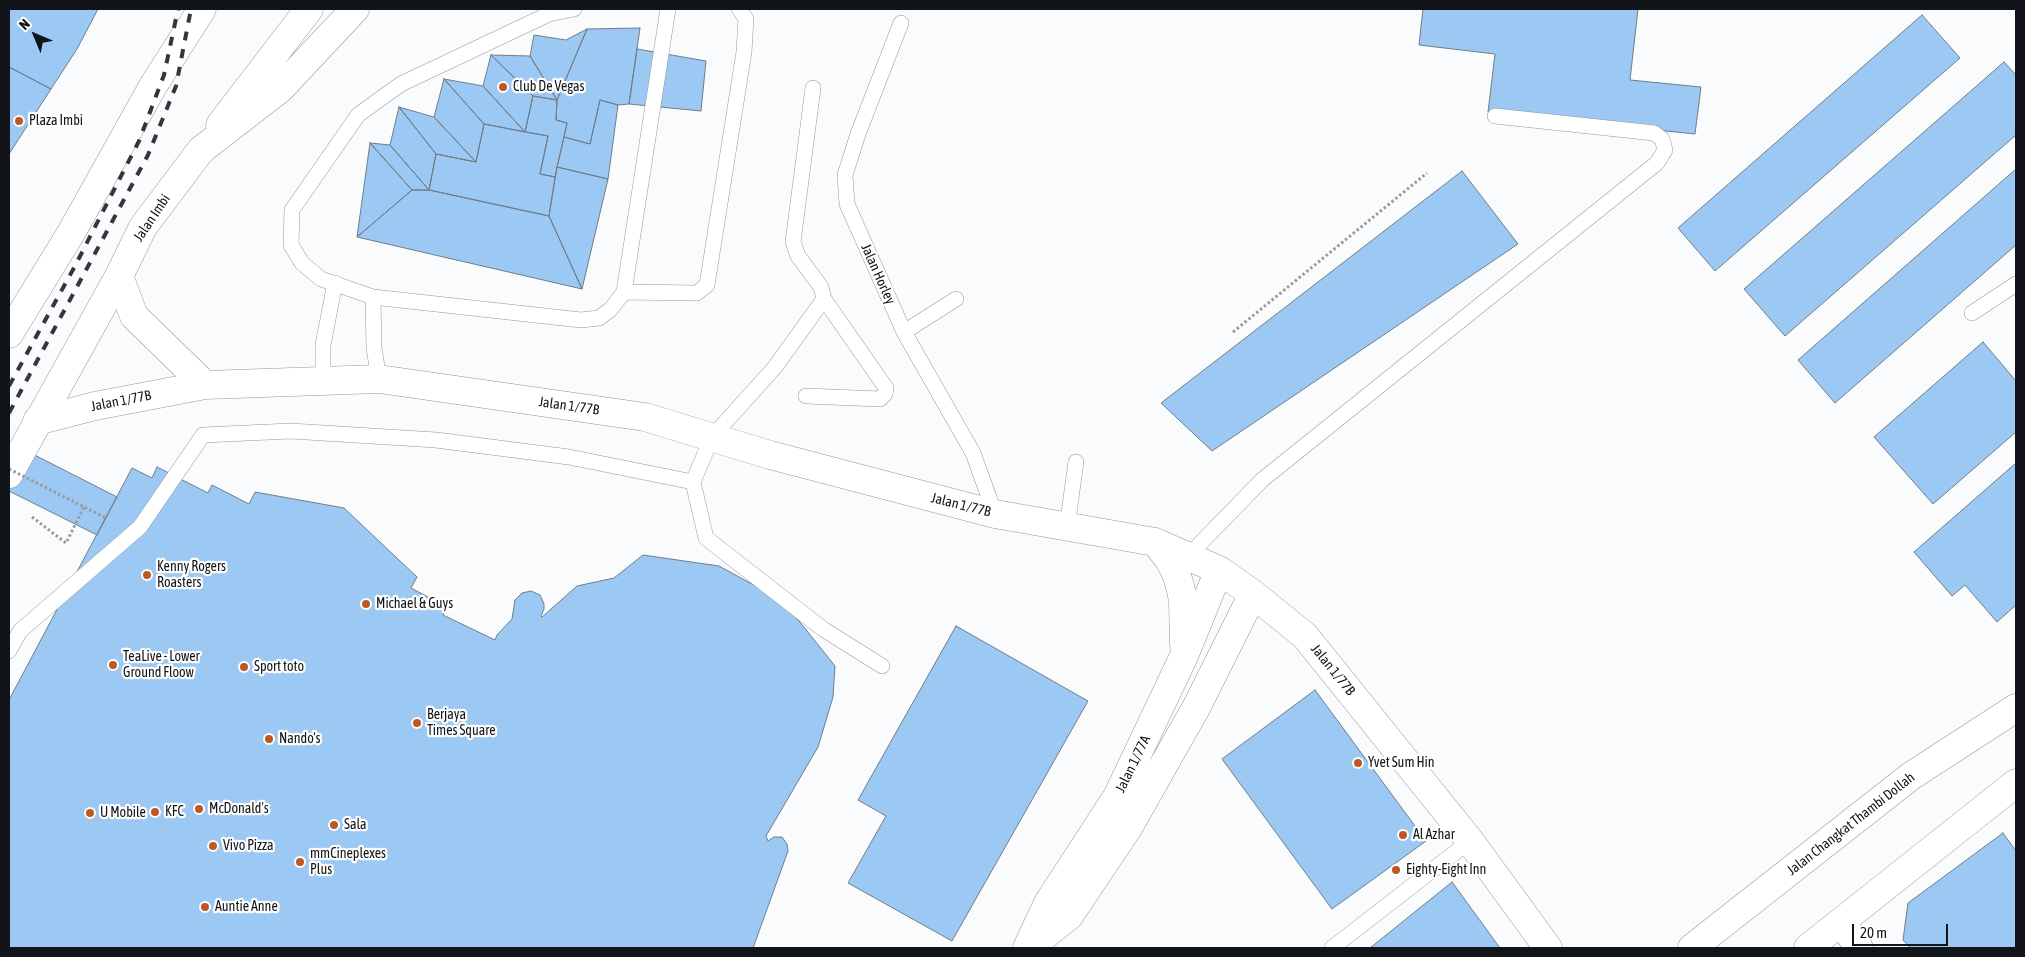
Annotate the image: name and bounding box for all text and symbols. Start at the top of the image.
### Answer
north arrow [10,10,60,60]
text: N [16,16,33,33]
place label: Club De Vegas [513,79,584,95]
marker: Club De Vegas [497,81,509,93]
place label: Plaza Imbi [29,113,83,129]
marker: Plaza Imbi [13,115,25,127]
street label: Jalan Imbi [130,191,174,245]
street label: Jalan Horley [857,241,899,307]
street label: Jalan 1/77B [89,387,153,415]
street label: Jalan 1/77B [538,393,600,419]
street label: Jalan 1/77B [929,489,993,521]
place label: Kenny Rogers Roasters [157,559,226,592]
marker: Kenny Rogers Roasters [141,569,153,581]
place label: Michael & Guys [376,596,453,612]
marker: Michael & Guys [360,598,372,610]
street label: Jalan 1/77B [1307,641,1359,699]
place label: TeaLive - Lower Ground Floow [123,649,200,682]
marker: TeaLive - Lower Ground Floow [107,659,119,671]
place label: Sport toto [254,659,304,675]
marker: Sport toto [238,661,250,673]
place label: Berjaya Times Square [427,707,496,740]
marker: Berjaya Times Square [411,717,423,729]
place label: Nando's [279,731,320,747]
marker: Nando's [263,733,275,745]
street label: Jalan 1/77A [1112,733,1154,795]
place label: Yvet Sum Hin [1368,755,1435,771]
marker: Yvet Sum Hin [1352,757,1364,769]
street label: Jalan Changkat Thambi Dollah [1784,769,1918,879]
place label: McDonald's [209,801,269,817]
marker: McDonald's [193,803,205,815]
place label: KFC [165,804,184,820]
place label: U Mobile [100,805,146,821]
marker: KFC [149,806,161,818]
marker: U Mobile [84,807,96,819]
place label: Sala [344,817,367,833]
marker: Sala [328,819,340,831]
place label: Al Azhar [1413,827,1455,843]
marker: Al Azhar [1397,829,1409,841]
place label: Vivo Pizza [223,838,274,854]
marker: Vivo Pizza [207,840,219,852]
place label: mmCineplexes Plus [310,846,386,879]
marker: mmCineplexes Plus [294,856,306,868]
place label: Eighty-Eight Inn [1406,862,1486,878]
marker: Eighty-Eight Inn [1390,864,1402,876]
place label: Auntie Anne [215,899,278,915]
marker: Auntie Anne [199,901,211,913]
scale bar [1855,914,1951,946]
text: 20 m [1860,924,1887,941]

